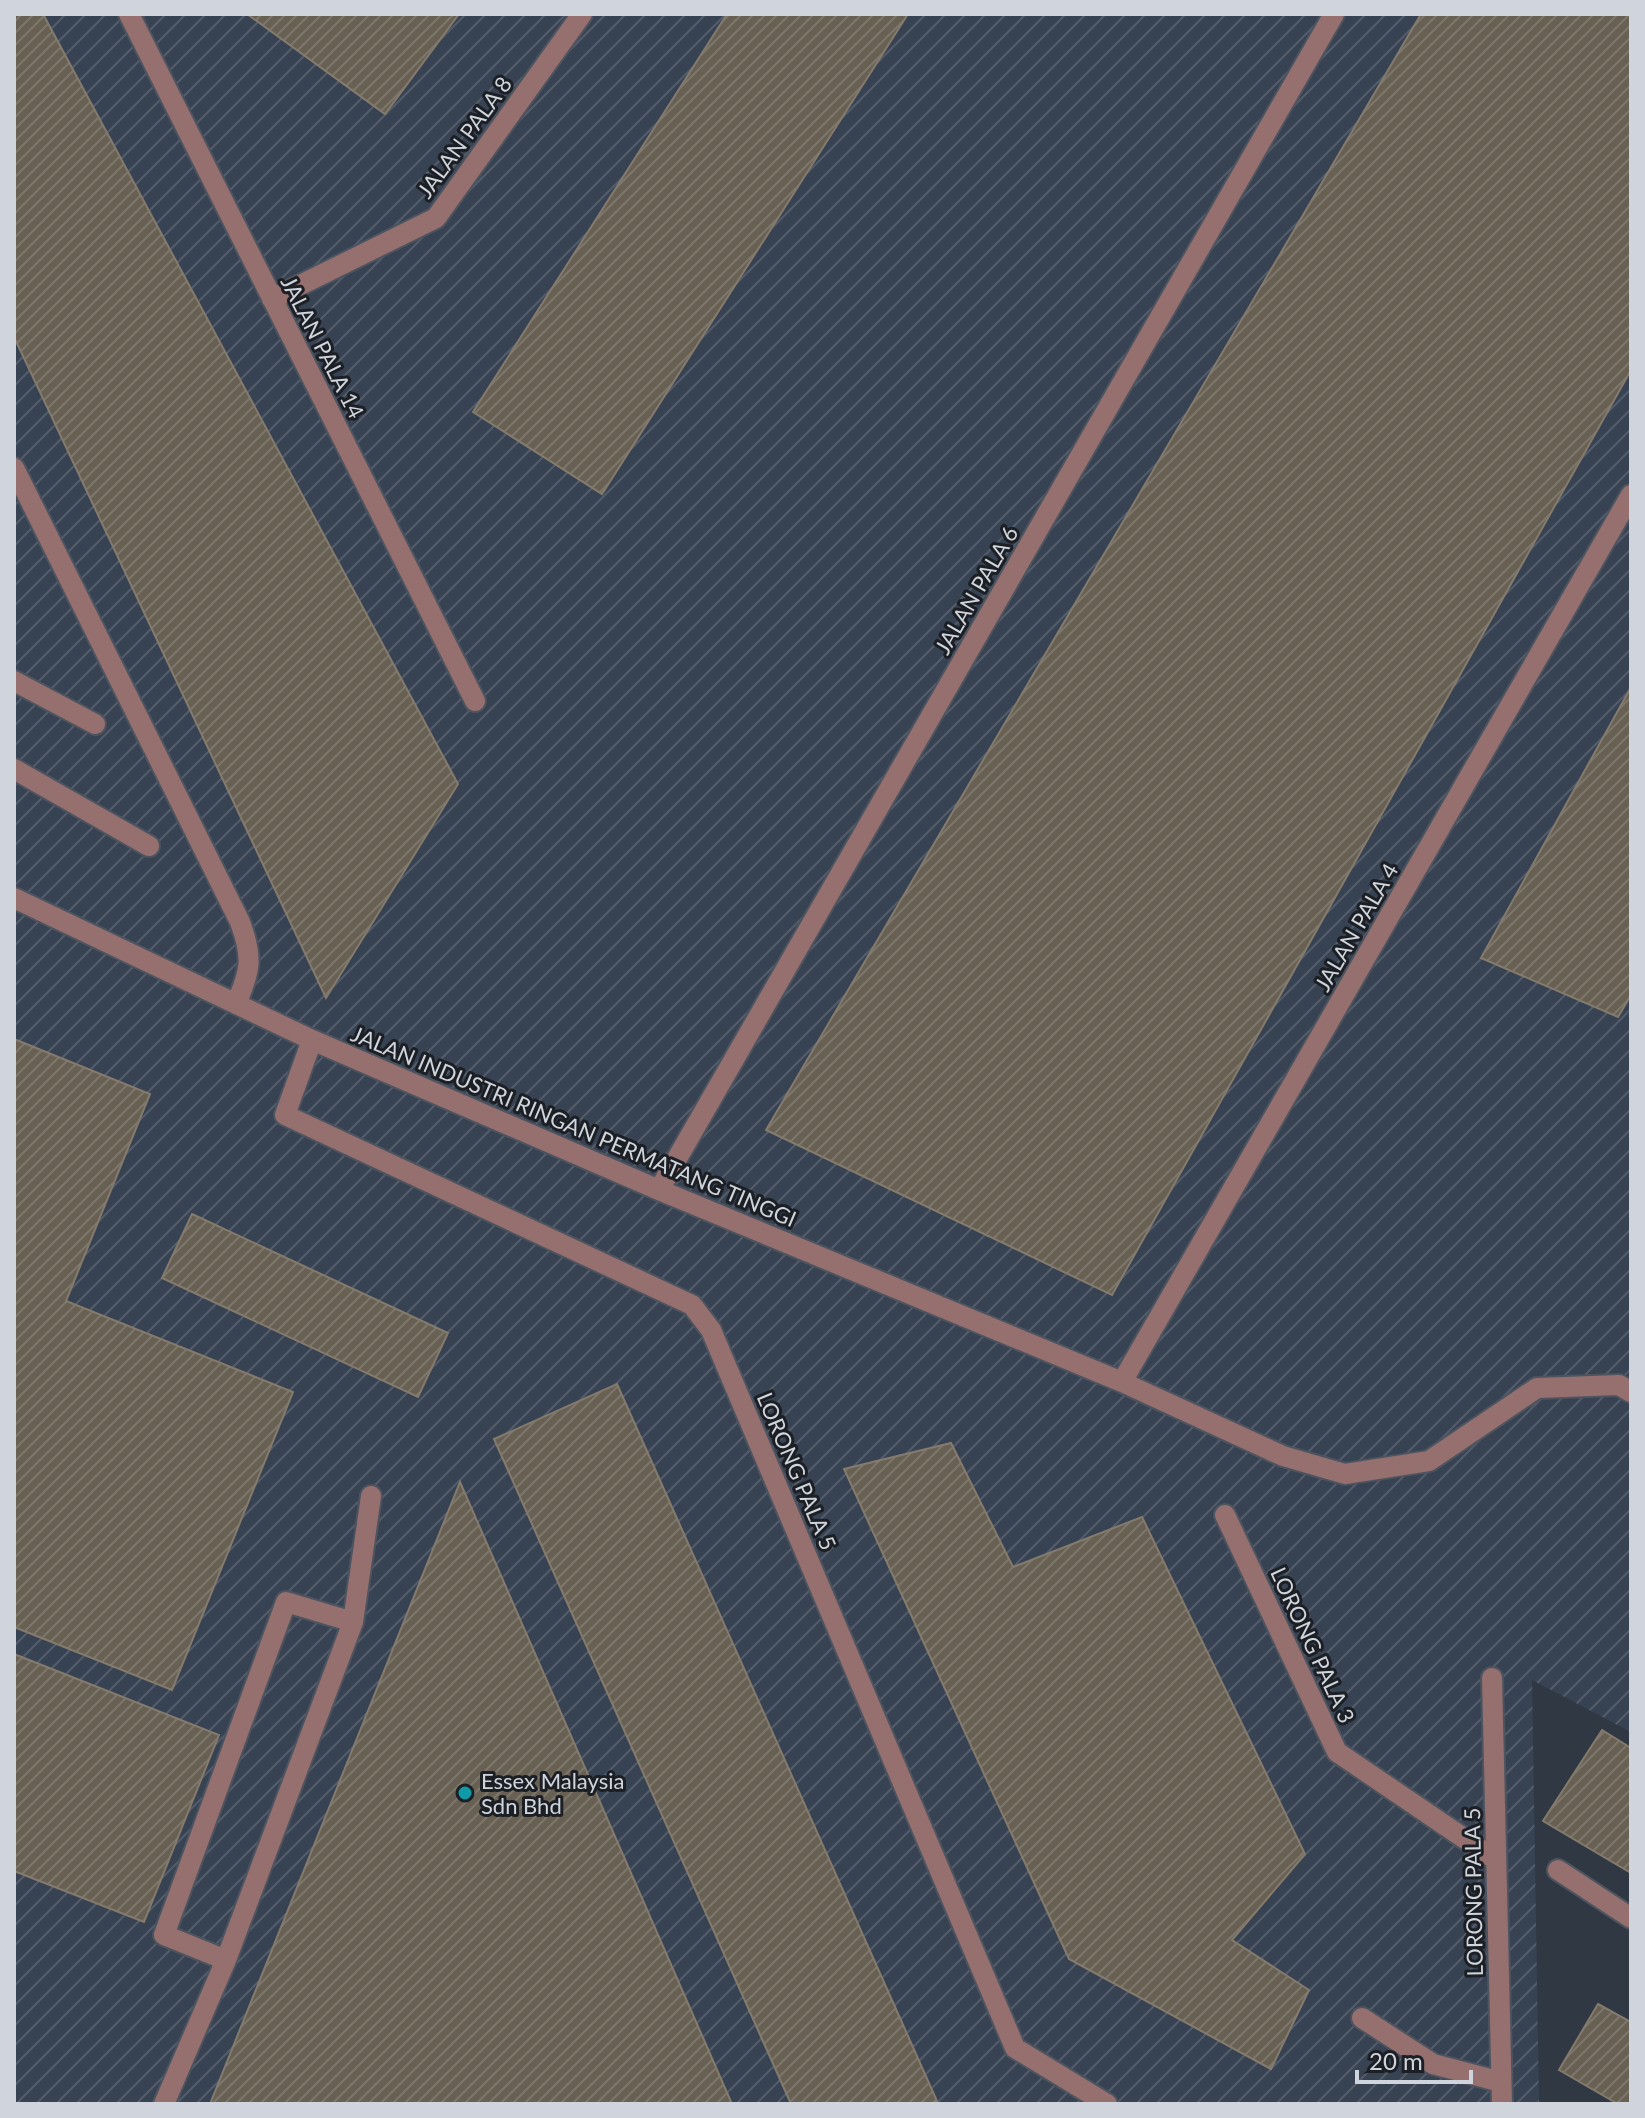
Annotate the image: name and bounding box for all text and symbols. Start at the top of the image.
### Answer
street label: JALAN PALA 8 [411,71,517,203]
street label: JALAN PALA 14 [276,271,371,423]
street label: JALAN PALA 6 [928,521,1024,659]
street label: JALAN PALA 4 [1308,858,1404,996]
street label: JALAN INDUSTRI RINGAN PERMATANG TINGGI [347,1020,801,1232]
street label: LORONG PALA 5 [752,1388,842,1554]
street label: LORONG PALA 3 [1265,1563,1361,1727]
place label: Essex Malaysia Sdn Bhd [481,1767,624,1819]
marker: Essex Malaysia Sdn Bhd [456,1784,474,1802]
street label: LORONG PALA 5 [1458,1807,1488,1977]
scale bar [1357,2034,1471,2084]
text: 20 m [1369,2046,1423,2075]

